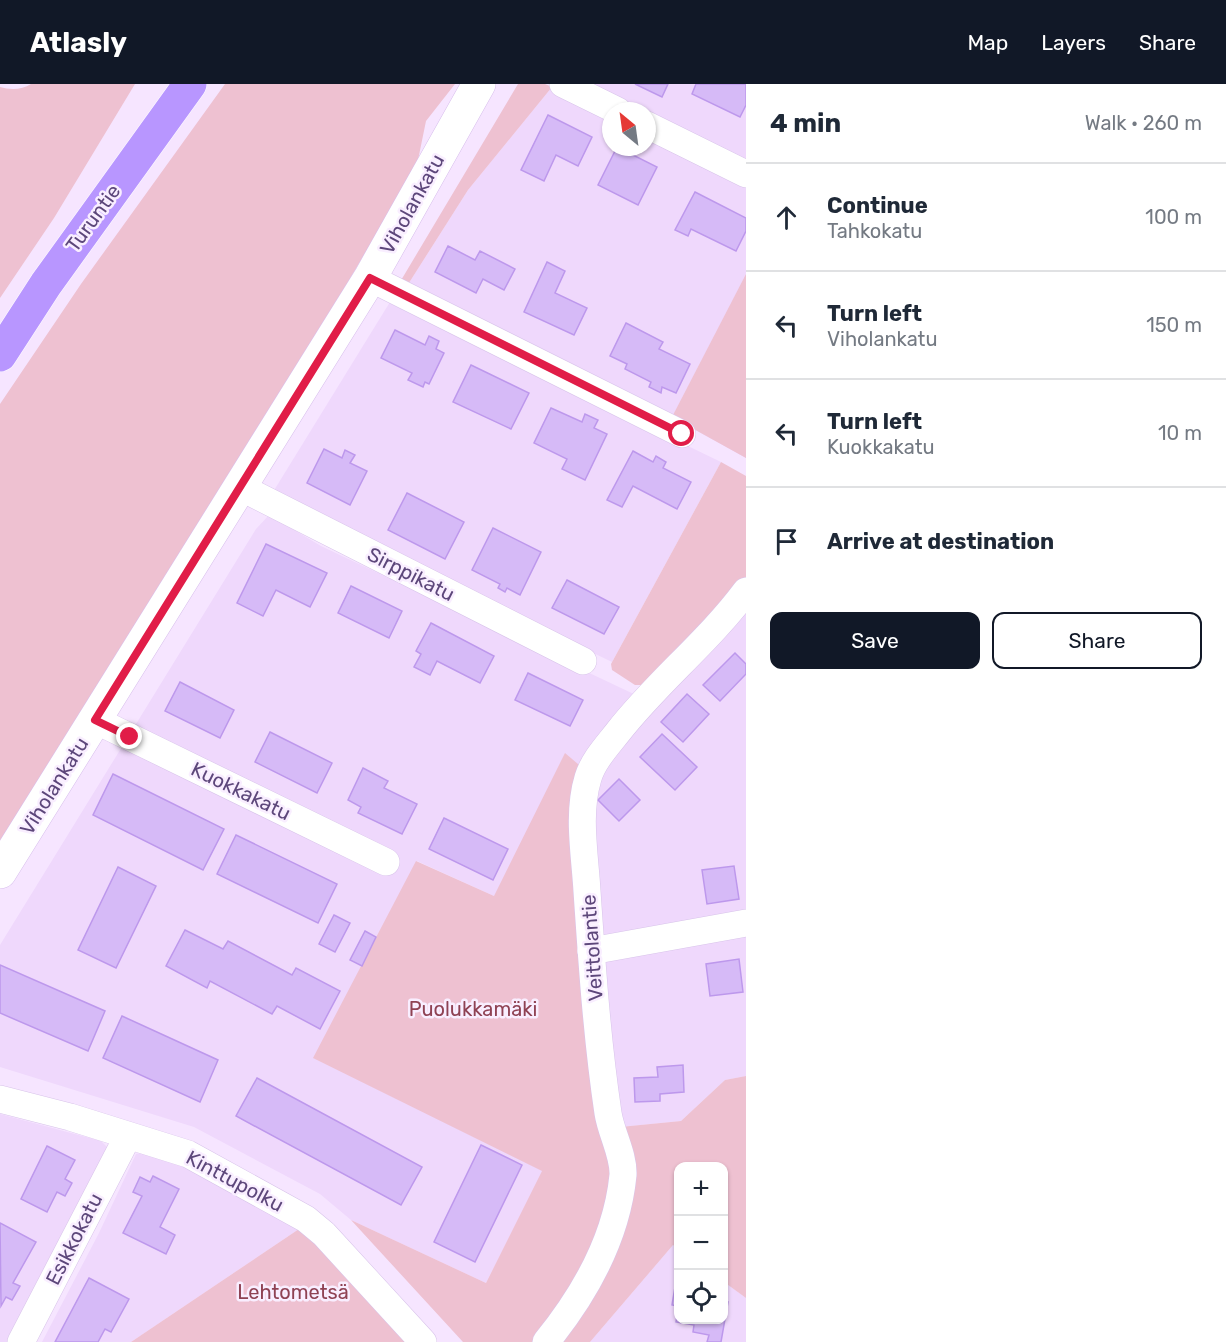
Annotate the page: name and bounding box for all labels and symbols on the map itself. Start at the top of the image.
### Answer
north arrow [602,102,656,156]
street label: Viholankatu [375,150,449,258]
street label: Turuntie [61,180,125,256]
route start [668,420,694,446]
street label: Sirppikatu [363,542,459,606]
route end [116,723,142,749]
street label: Viholankatu [15,733,93,839]
street label: Kuokkakatu [187,757,295,825]
street label: Veittolantie [576,894,608,1002]
park label: Puolukkamäki [409,997,537,1021]
street label: Kinttupolku [182,1145,288,1217]
street label: Esikkokatu [41,1189,107,1289]
park label: Lehtometsä [237,1280,349,1304]

